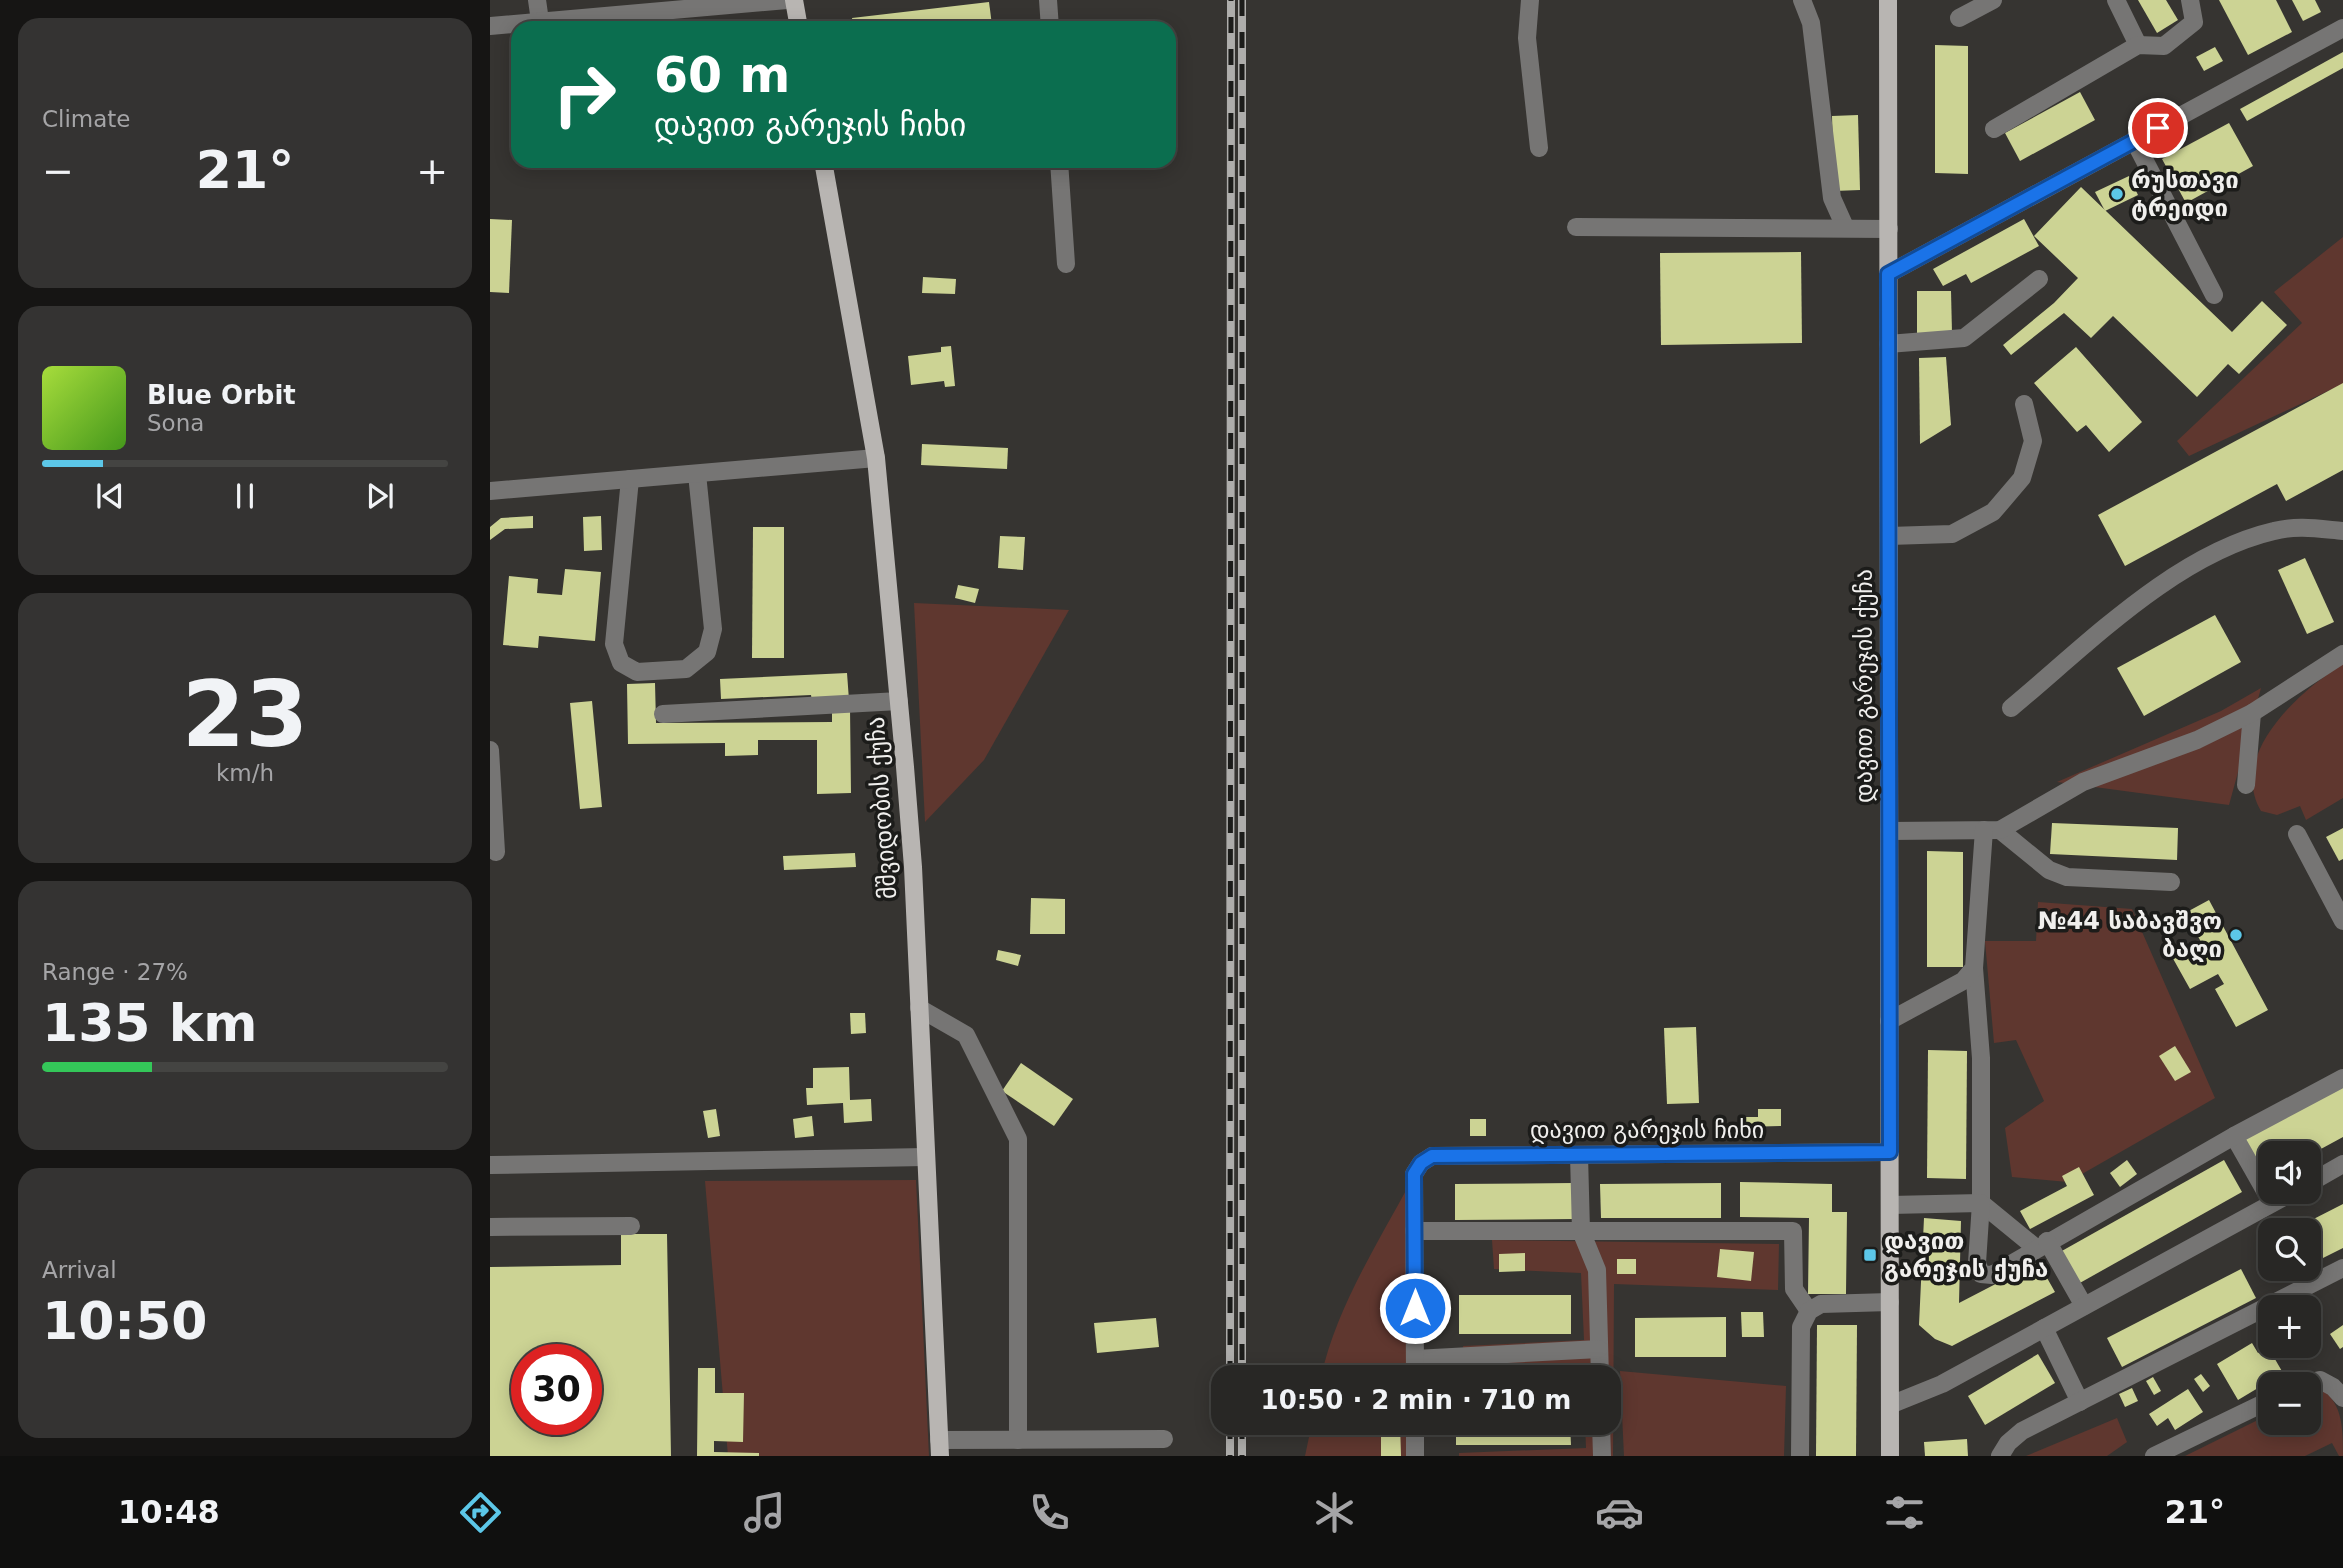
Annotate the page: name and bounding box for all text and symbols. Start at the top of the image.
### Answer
text: 60 m [654,47,790,104]
icon: right [539,49,630,140]
pin [2128,98,2188,158]
text: Climate [42,106,131,132]
text: დავით გარეჯის ჩიხი [654,106,966,144]
icon: arrive [2139,109,2177,147]
text: 21° [196,140,294,200]
text: − [42,149,74,193]
text: + [416,149,448,193]
place label: რუსთავი ტრეიდი [2131,166,2239,222]
marker: რუსთავი ტრეიდი [2109,186,2125,202]
text: Blue Orbit [147,380,296,410]
text: Sona [147,410,204,436]
icon: previous [91,477,129,515]
icon: pause [226,477,264,515]
icon: next [361,477,399,515]
street label: დავით გარეჯის ქუჩა [1850,569,1878,803]
text: 23 [182,662,308,767]
street label: მშვიდობის ქუჩა [862,716,902,900]
text: km/h [216,760,274,786]
place label: №44 საბავშვო ბაღი [2038,907,2222,963]
marker: №44 საბავშვო ბაღი [2228,927,2244,943]
text: Range · 27% [42,959,188,985]
text: 135 km [42,993,257,1053]
street label: დავით გარეჯის ჩიხი [1530,1116,1764,1144]
map controls [2258,1141,2321,1435]
button: sound [2258,1141,2321,1204]
button: search [2258,1218,2321,1281]
place label: დავით გარეჯის ქუჩა [1884,1227,2048,1283]
marker: დავით გარეჯის ქუჩა [1862,1247,1878,1263]
text: Arrival [42,1257,117,1283]
position arrow [1378,1271,1452,1345]
text: 10:50 [42,1291,208,1351]
button: + [2258,1295,2321,1358]
speed limit sign: 30 [511,1344,602,1435]
button: − [2258,1372,2321,1435]
text: 10:50 · 2 min · 710 m [1261,1385,1571,1415]
icon: directions [456,1488,505,1537]
icon: music [740,1488,789,1537]
icon: phone [1025,1488,1074,1537]
icon: climate [1310,1488,1359,1537]
icon: car [1595,1488,1644,1537]
icon: filters [1880,1488,1929,1537]
text: 10:48 [118,1493,220,1531]
text: 21° [2164,1493,2225,1531]

